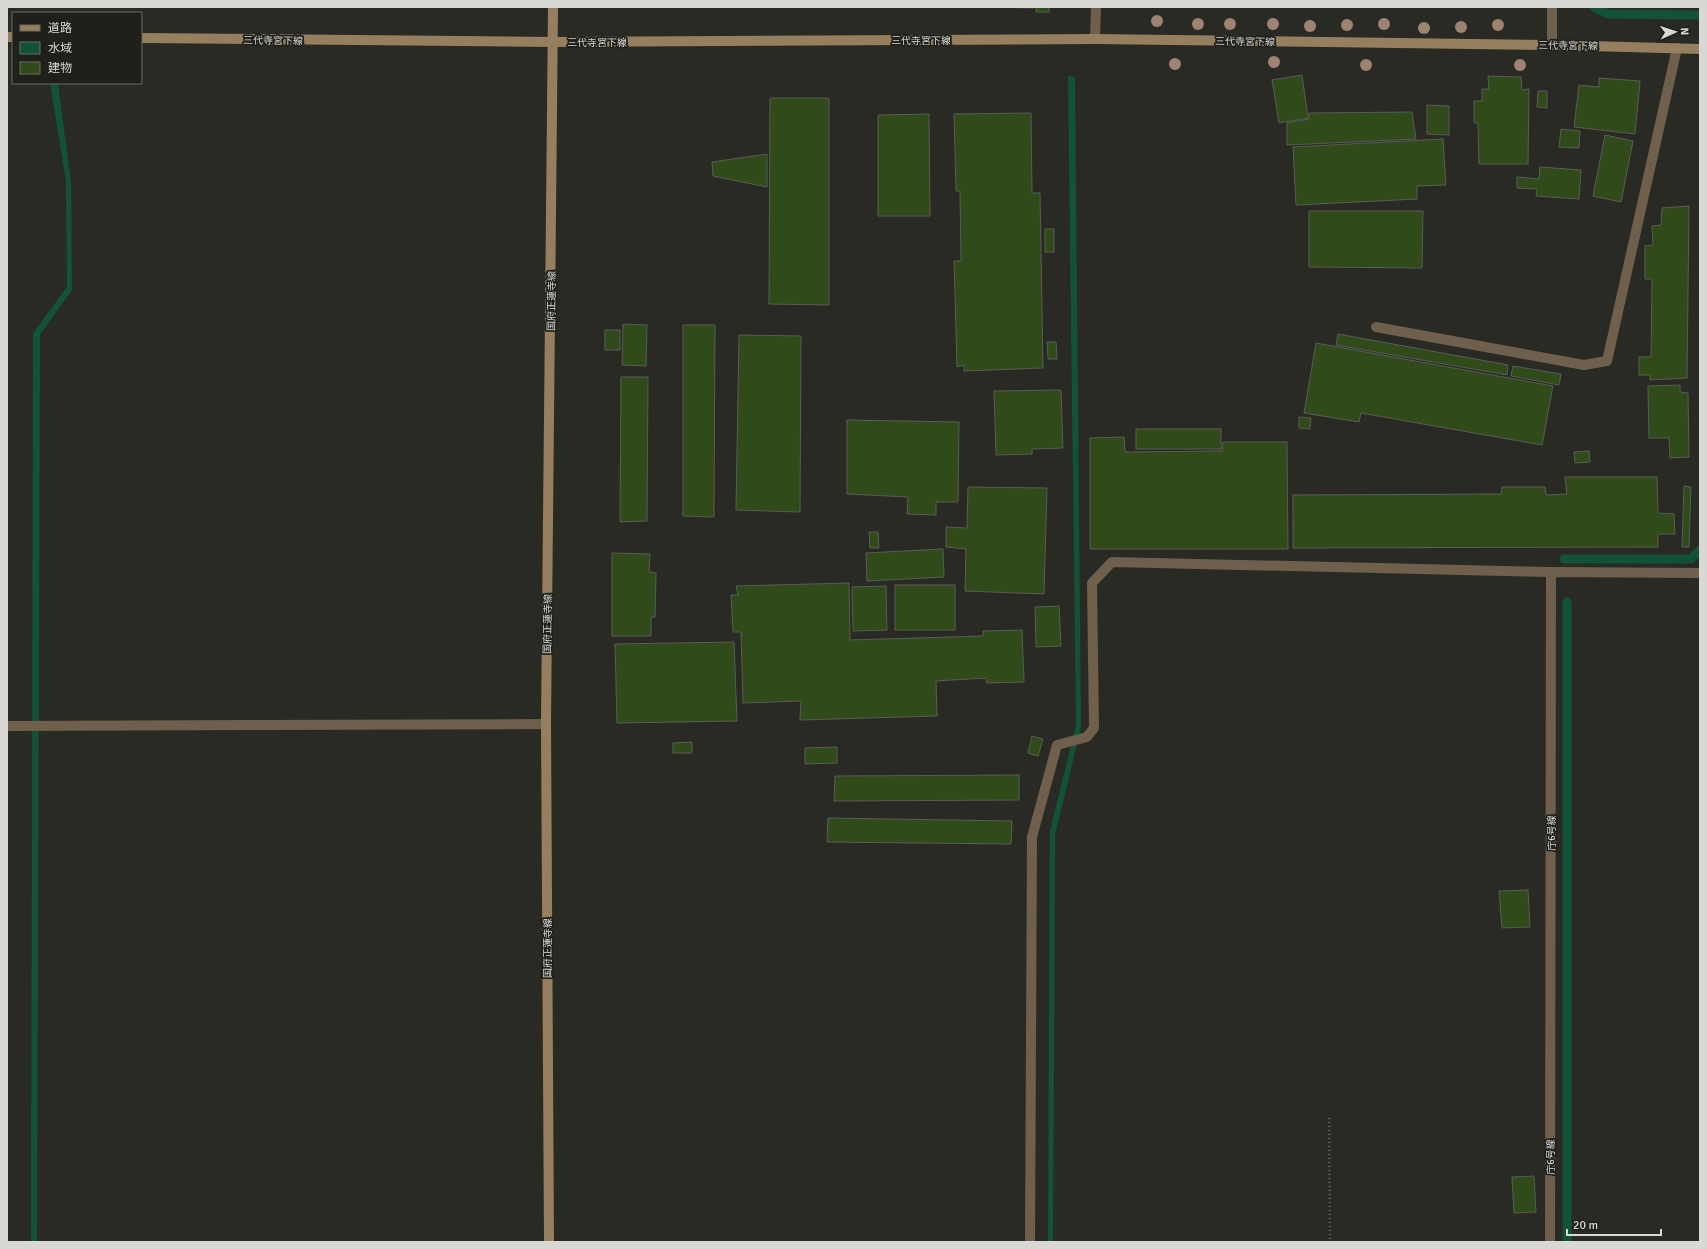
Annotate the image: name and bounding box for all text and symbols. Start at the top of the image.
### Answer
legend [12,12,142,84]
north arrow [1655,12,1695,52]
text: 道路 [48,21,72,36]
text: N [1678,27,1691,36]
street label: 三代寺宮下線 [243,34,303,48]
street label: 三代寺宮下線 [891,35,951,47]
street label: 三代寺宮下線 [1215,35,1275,49]
street label: 三代寺宮下線 [567,37,627,49]
street label: 三代寺宮下線 [1538,39,1598,53]
text: 水域 [48,41,72,56]
text: 建物 [48,61,72,76]
street label: 国府正蓮寺線 [545,271,559,331]
street label: 国府正蓮寺線 [541,594,555,654]
street label: 庁6号線 [1546,815,1558,851]
street label: 国府正蓮寺線 [542,918,554,978]
street label: 庁6号線 [1545,1139,1557,1175]
scale bar [1567,1211,1661,1237]
text: 20 m [1573,1218,1598,1233]

